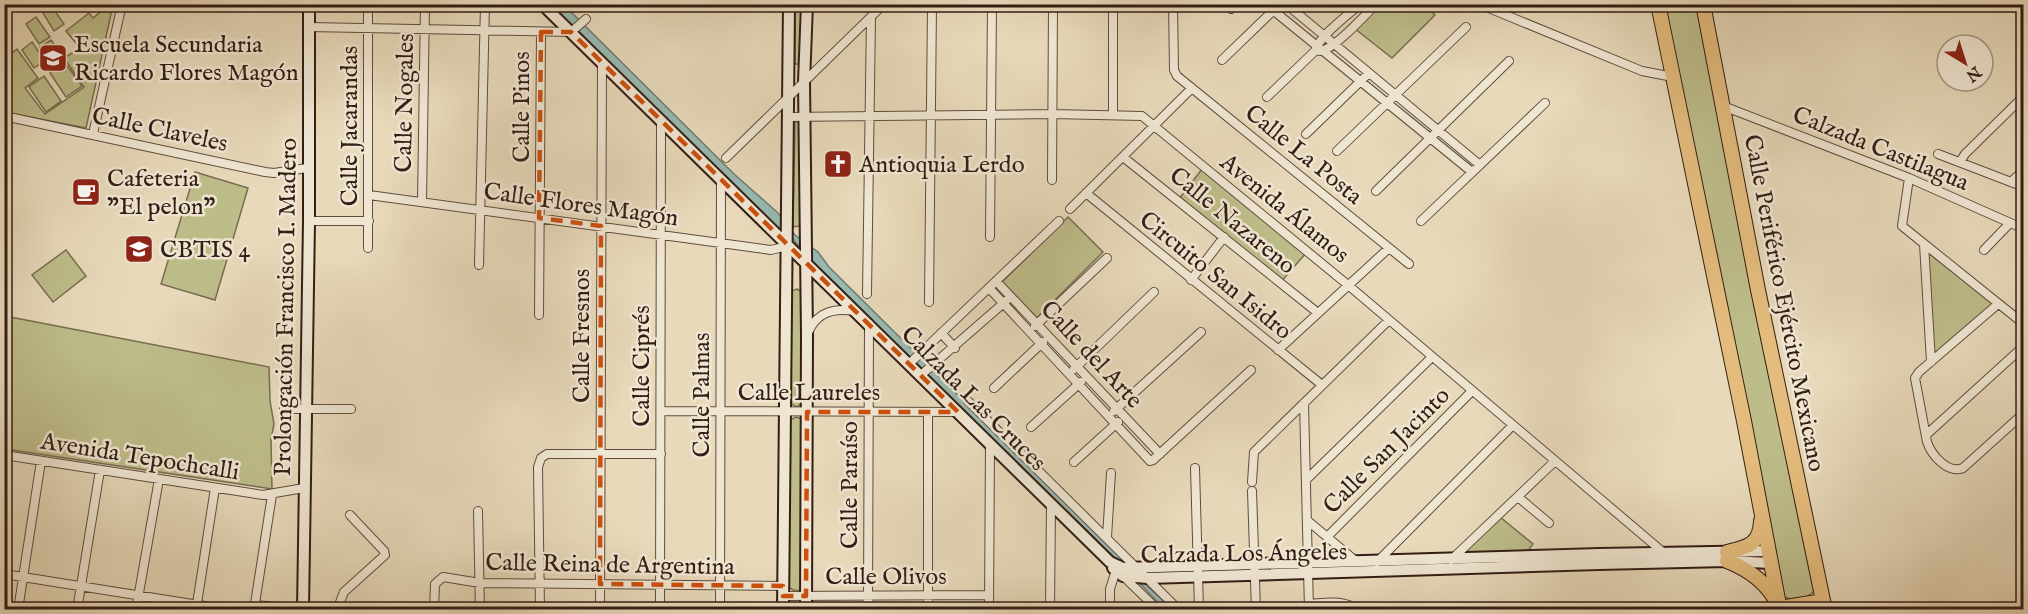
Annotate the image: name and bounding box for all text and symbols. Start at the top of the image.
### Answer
place label: Escuela Secundaria Ricardo Flores Magón [74,30,299,89]
street label: Calle Nogales [389,33,422,173]
north arrow [1935,33,1995,93]
school or university icon: Escuela Secundaria Ricardo Flores Magón [37,42,69,74]
street label: Calle Jacarandas [335,46,366,206]
street label: Calle Pinos [507,51,538,163]
text: N [1961,60,1985,85]
street label: Calle La Posta [1238,98,1369,213]
street label: Calzada Castilagua [1788,100,1974,199]
street label: Calle Claveles [89,101,230,160]
street label: Calle Periférico Ejército Mexicano [1736,132,1831,475]
street label: Prolongación Francisco I. Madero [268,138,305,476]
street label: Avenida Álamos [1212,147,1355,271]
church icon: Antioquia Lerdo [822,148,854,180]
place label: Antioquia Lerdo [858,150,1025,181]
street label: Calle Nazareno [1162,161,1302,282]
place label: Cafeteria "El pelon" [107,164,216,223]
cafe icon: Cafeteria "El pelon" [70,176,102,208]
street label: Calle Flores Magón [481,176,680,235]
street label: Circuito San Isidro [1132,205,1298,347]
school or university icon: CBTIS 4 [123,233,155,265]
place label: CBTIS 4 [160,235,250,266]
street label: Calle Fresnos [567,269,598,403]
street label: Calle del Arte [1033,294,1149,416]
street label: Calle Ciprés [627,305,658,427]
street label: Calzada Las Cruces [894,320,1052,478]
street label: Calle Palmas [687,333,718,457]
street label: Calle Laureles [738,378,880,409]
street label: Calle San Jacinto [1317,381,1457,521]
street label: Calle Paraíso [835,421,866,549]
street label: Avenida Tepochcalli [37,426,241,488]
street label: Calzada Los Ángeles [1140,537,1348,572]
street label: Calle Reina de Argentina [485,548,736,583]
street label: Calle Olivos [825,562,947,593]

